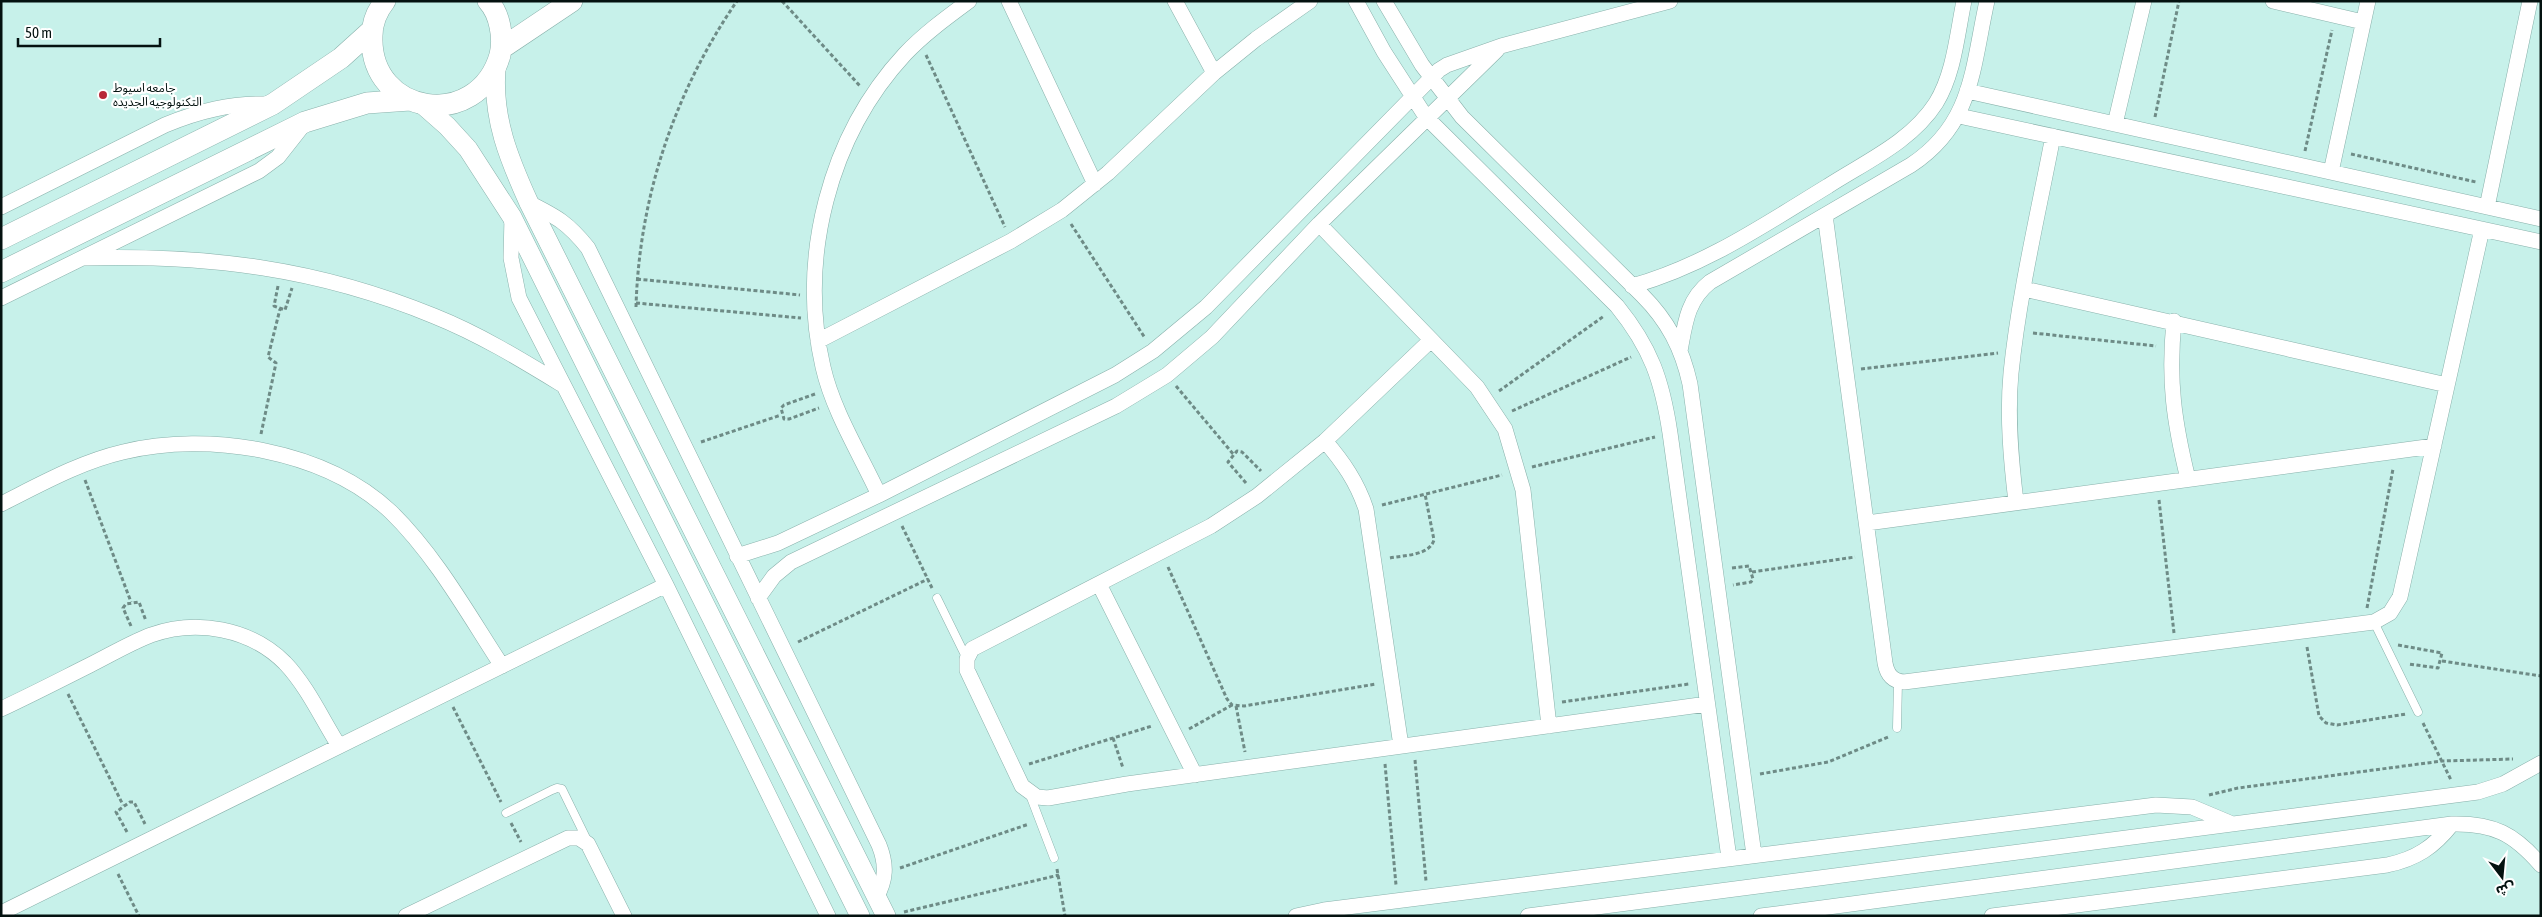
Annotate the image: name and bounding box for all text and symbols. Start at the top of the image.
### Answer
scale bar [18,15,160,47]
text: 50 m [25,24,52,41]
place label: جامعه اسيوط التكنولوجيه الجديده [113,81,202,109]
marker: جامعه اسيوط التكنولوجيه الجديده [97,89,109,101]
north arrow [2477,852,2527,902]
text: ش [2494,879,2517,900]

